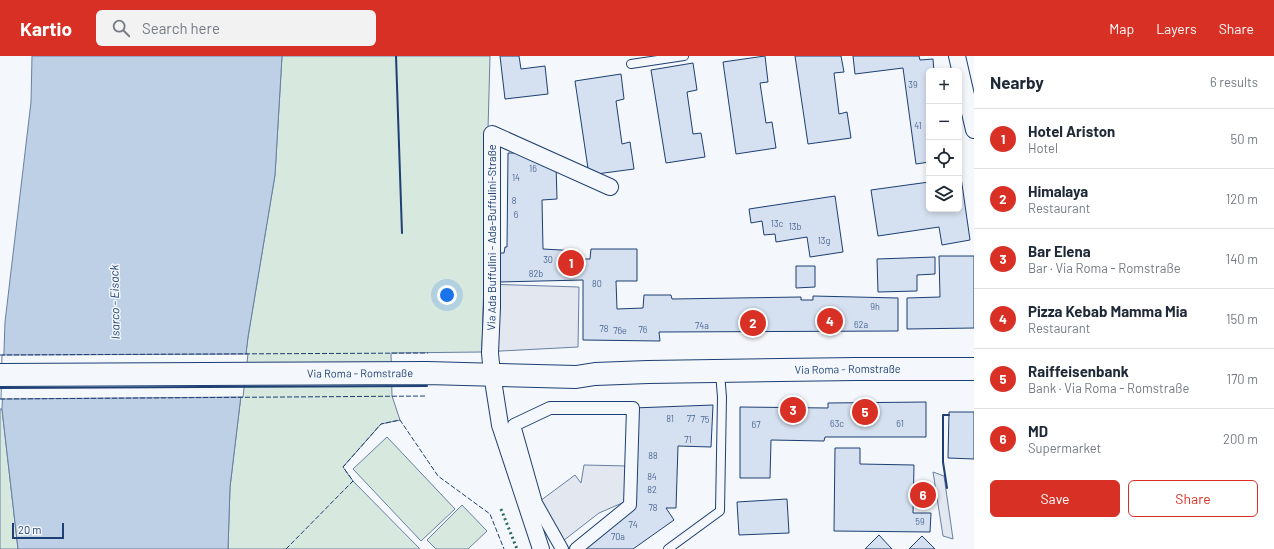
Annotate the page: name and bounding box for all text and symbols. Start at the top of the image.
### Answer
search box [96,10,376,46]
text: Kartio [20,17,72,40]
icon: search [110,17,132,39]
text: Search here [142,19,220,37]
text: Map [1109,20,1134,37]
text: Layers [1156,20,1197,37]
text: Share [1219,20,1254,37]
map controls [926,68,962,212]
button: + [926,68,962,104]
text: Nearby [990,72,1044,92]
text: 6 results [1210,74,1258,90]
house number: 39 [908,79,918,90]
button: − [926,104,962,140]
house number: 41 [914,120,922,131]
text: Hotel Ariston [1028,122,1115,140]
text: 1 [1001,131,1005,147]
text: 50 m [1231,131,1258,147]
button: locate [926,140,962,176]
text: Hotel [1028,140,1058,156]
street label: Via Ada Buffulini - Ada-Buffulini-Straße [484,144,498,331]
house number: 16 [529,163,537,174]
house number: 14 [512,172,520,183]
button: layers [926,176,962,212]
text: Himalaya [1028,182,1088,200]
text: 2 [999,191,1007,207]
text: 120 m [1226,191,1258,207]
house number: 8 [512,195,517,206]
text: Restaurant [1028,200,1090,216]
house number: 6 [514,209,519,220]
house number: 13c [771,218,784,229]
house number: 13b [789,221,801,232]
house number: 13g [818,235,830,246]
text: Bar Elena [1028,242,1091,260]
pin: 1 [558,248,584,278]
text: 3 [999,251,1007,267]
text: 140 m [1226,251,1258,267]
house number: 30 [543,254,553,265]
text: Bar · Via Roma - Romstraße [1028,260,1181,276]
water label: Isarco - Eisack [106,264,122,339]
house number: 82b [529,268,543,279]
house number: 80 [592,278,602,289]
your location [437,285,457,305]
house number: 9h [870,301,880,312]
text: Pizza Kebab Mamma Mia [1028,302,1188,320]
pin: 4 [817,306,843,336]
pin: 2 [740,308,766,338]
text: 4 [999,311,1007,327]
text: 150 m [1226,311,1258,327]
house number: 62a [854,319,868,330]
house number: 74a [695,320,709,331]
text: Restaurant [1028,320,1090,336]
house number: 78 [600,323,609,334]
house number: 76 [639,324,648,335]
house number: 76e [613,325,627,336]
street label: Via Roma - Romstraße [795,362,901,376]
text: Raiffeisenbank [1028,362,1129,380]
street label: Via Roma - Romstraße [307,366,413,380]
text: 5 [999,371,1007,387]
text: 170 m [1227,371,1258,387]
text: Bank · Via Roma - Romstraße [1028,380,1189,396]
pin: 3 [780,395,806,425]
pin: 5 [852,397,878,427]
house number: 81 [666,413,674,424]
house number: 77 [687,413,696,424]
house number: 75 [701,414,710,425]
house number: 63c [830,418,844,429]
house number: 61 [896,418,904,429]
house number: 67 [752,419,761,430]
text: MD [1028,422,1048,440]
text: 6 [1000,431,1006,447]
text: 200 m [1223,431,1258,447]
house number: 71 [684,434,692,445]
text: Supermarket [1028,440,1101,456]
house number: 88 [648,450,658,461]
house number: 84 [647,471,657,482]
pin: 6 [910,480,936,510]
button: Save [990,480,1120,517]
button: Share [1128,480,1258,517]
house number: 82 [647,484,657,495]
house number: 78 [649,502,658,513]
house number: 59 [915,516,925,527]
house number: 74 [628,519,638,530]
scale bar [12,521,64,540]
text: 20 m [18,523,41,536]
house number: 70a [611,531,625,542]

